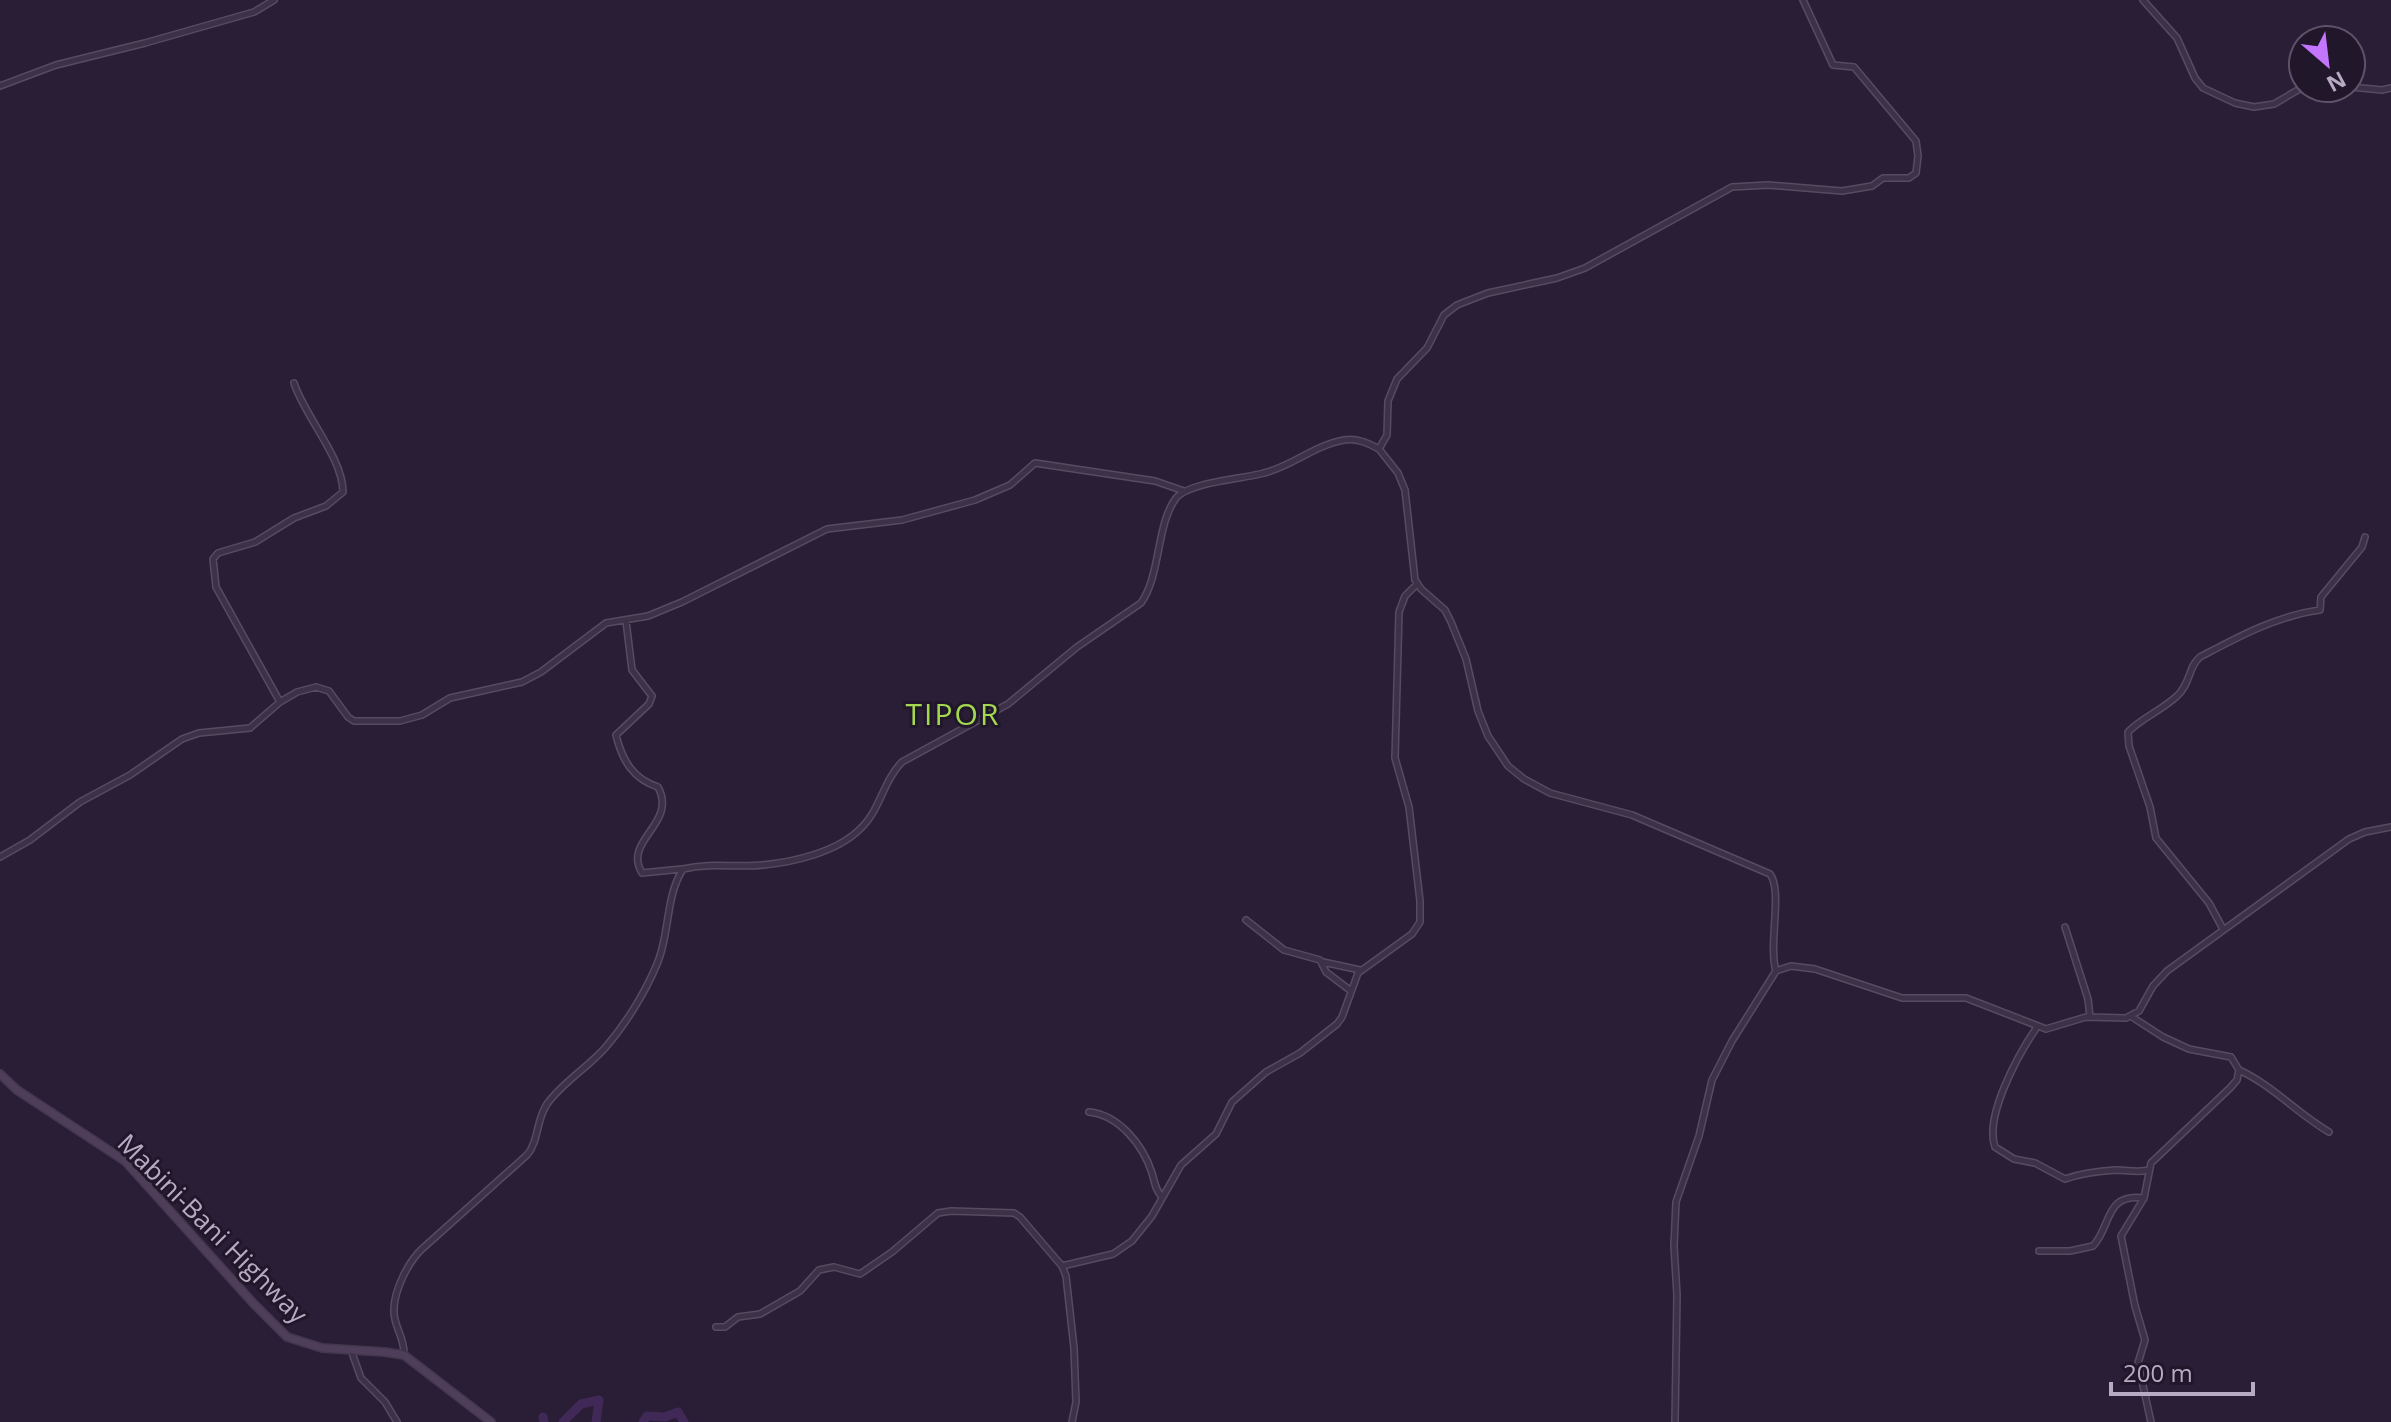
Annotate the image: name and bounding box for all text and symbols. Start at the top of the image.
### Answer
north arrow [2287,24,2367,104]
text: N [2322,65,2352,100]
district label: TIPOR [906,693,1000,734]
street label: Mabini-Bani Highway [110,1125,317,1332]
scale bar [2111,1346,2253,1396]
text: 200 m [2123,1356,2193,1389]

